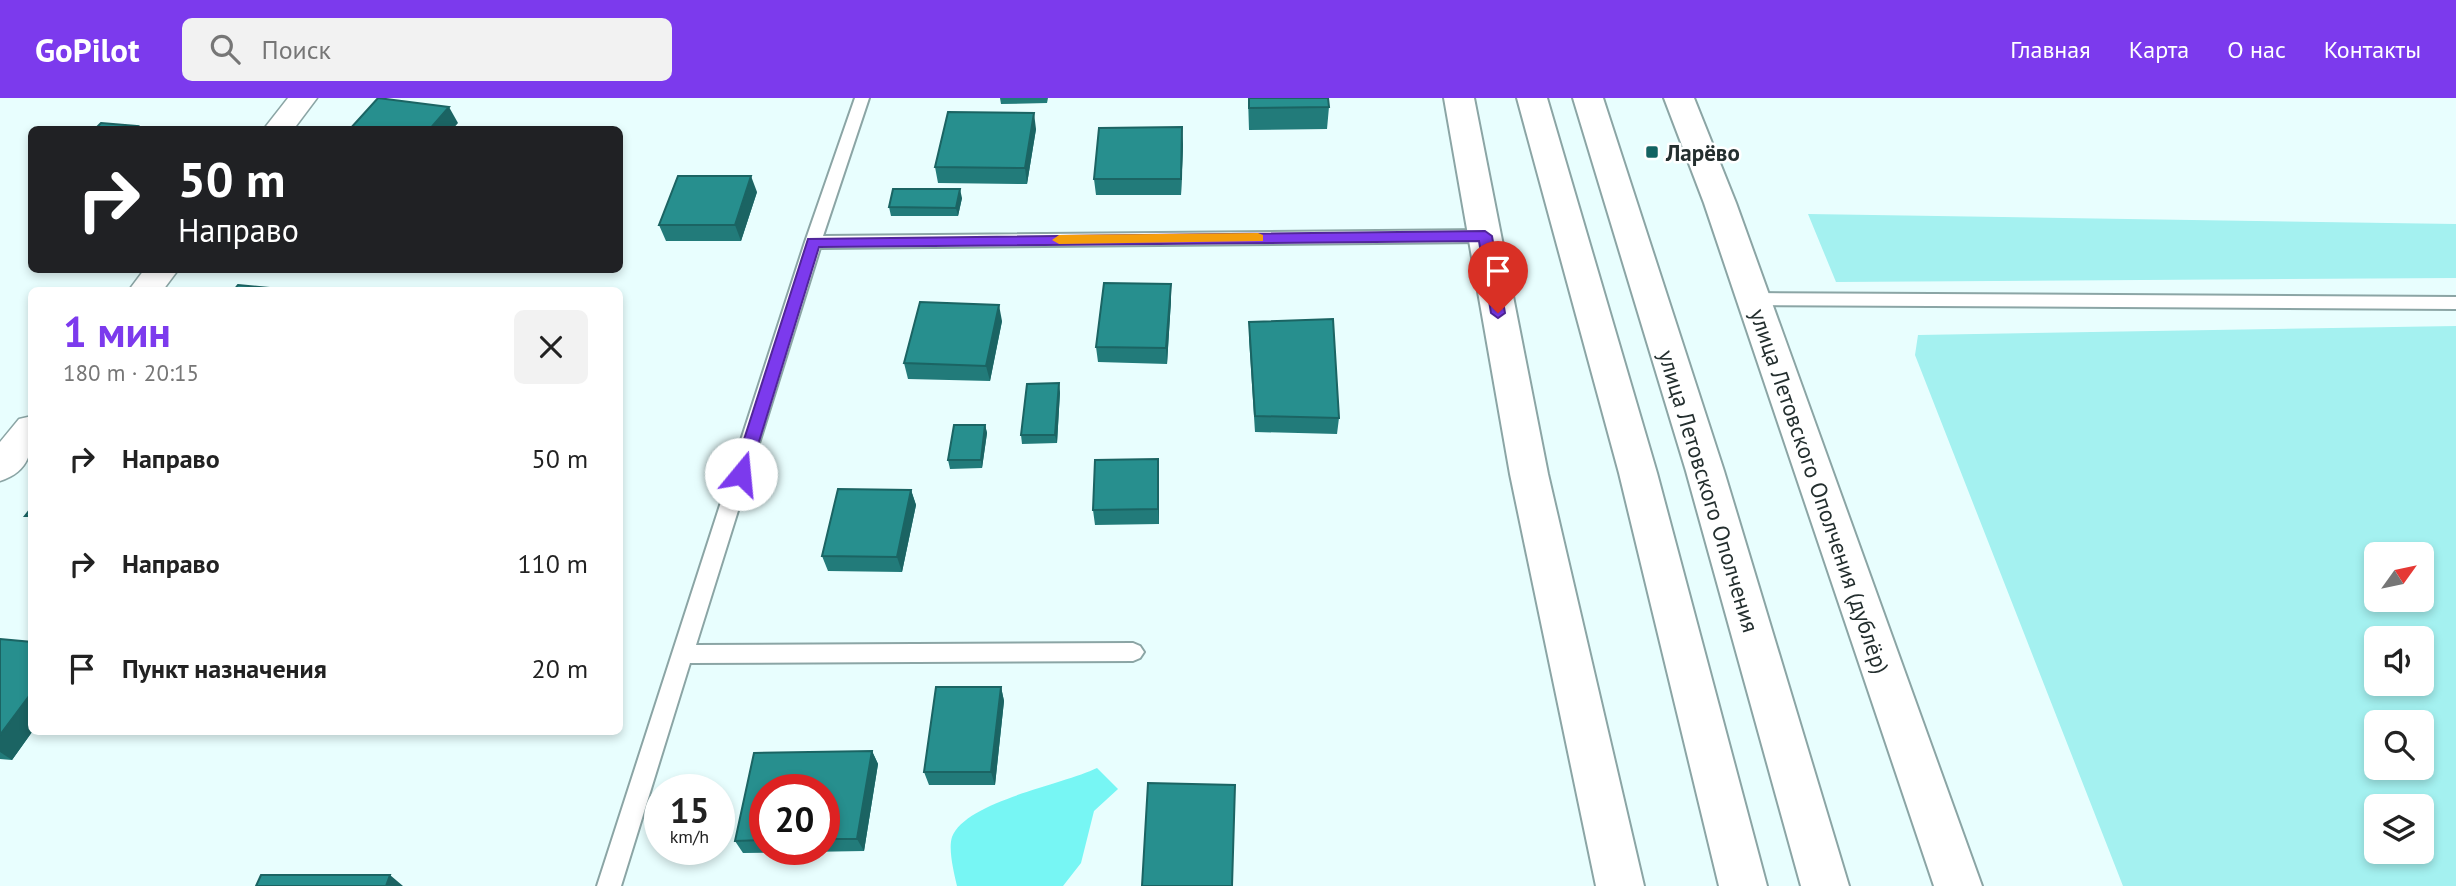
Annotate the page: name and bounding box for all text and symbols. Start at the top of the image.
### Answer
search box [182,18,672,81]
text: GoPilot [35,28,140,71]
icon: search [206,30,244,68]
text: Поиск [262,33,331,66]
text: Главная [2010,34,2091,65]
text: Карта [2129,34,2189,65]
text: О нас [2227,34,2286,65]
text: Контакты [2324,34,2421,65]
place label: Ларёво [1665,138,1740,167]
marker: Ларёво [1644,144,1660,160]
text: 50 m [178,147,285,211]
icon: right [63,154,154,245]
text: Направо [178,209,299,251]
pin [1468,241,1528,313]
icon: arrive [1479,252,1517,290]
text: 1 мин [63,304,171,359]
street label: улица Летовского Ополчения (дублёр) [1744,305,1896,677]
button: close [514,310,588,384]
street label: улица Летовского Ополчения [1652,346,1766,636]
text: 180 m · 20:15 [63,358,199,387]
position arrow [704,437,778,511]
icon: right [63,440,101,478]
text: Направо [122,442,220,475]
text: 50 m [532,442,588,475]
north arrow [2364,542,2434,612]
map controls [2364,542,2434,864]
icon: right [63,545,101,583]
text: Направо [122,547,220,580]
text: 110 m [517,547,588,580]
button: sound [2364,626,2434,696]
icon: arrive [63,650,101,688]
text: Пункт назначения [122,652,327,685]
text: 20 m [532,652,588,685]
button: search [2364,710,2434,780]
speed limit sign: 20 [749,774,840,865]
text: 15 [670,787,709,833]
button: layers [2364,794,2434,864]
text: km/h [670,825,709,848]

